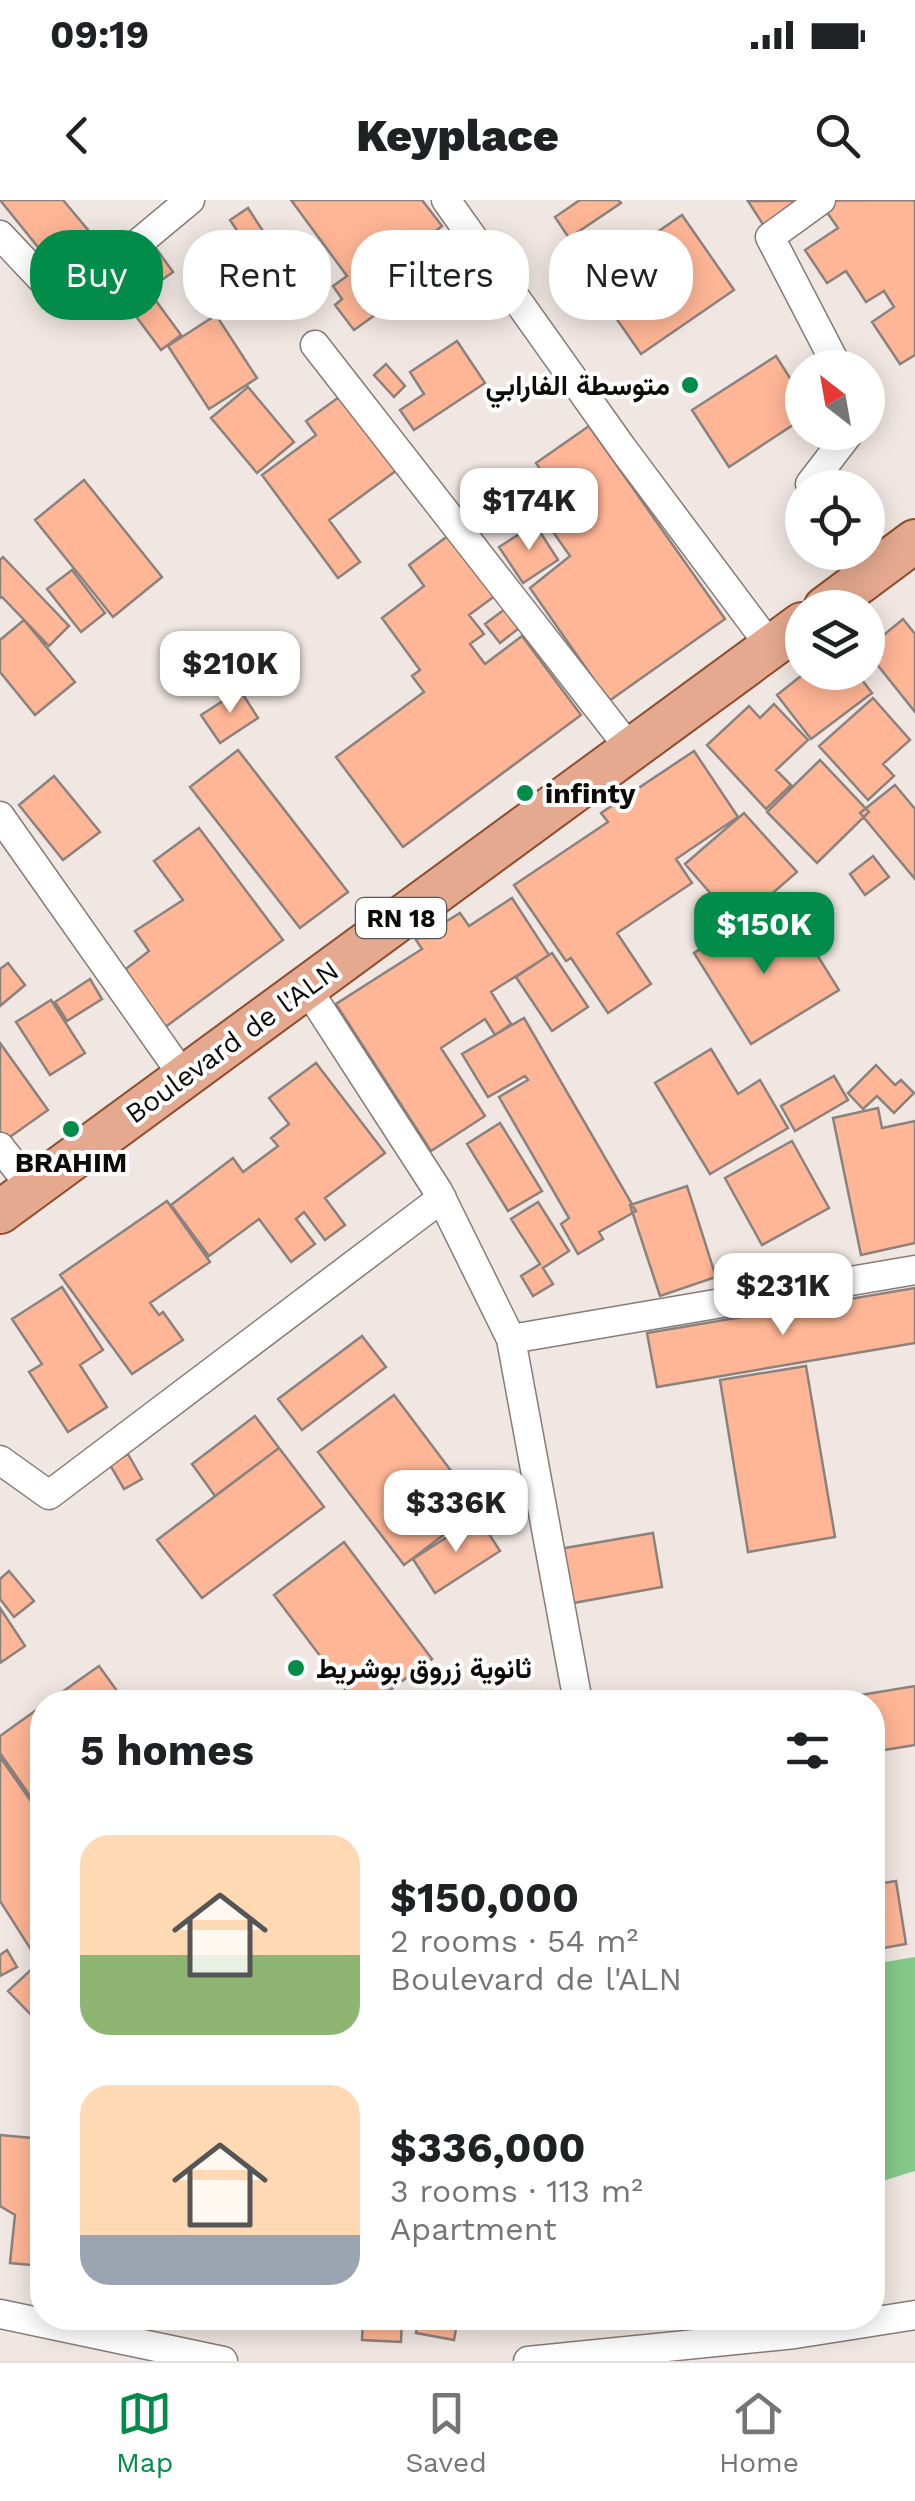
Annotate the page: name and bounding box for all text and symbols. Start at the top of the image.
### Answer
text: 09:19 [50,13,149,57]
icon: back [50,108,105,163]
icon: search [810,108,865,163]
text: Keyplace [356,109,559,162]
chip: Buy [30,230,163,320]
chip: Rent [183,230,331,320]
chip: Filters [351,230,529,320]
chip: New [549,230,693,320]
north arrow [785,350,885,450]
map controls [785,350,885,690]
place label: متوسطة الفارابي [486,369,670,409]
marker: متوسطة الفارابي [679,374,701,396]
pin: $174K [459,468,599,553]
button: locate [785,470,885,570]
text: $174K [482,481,576,519]
button: layers [785,590,885,690]
pin: $210K [160,631,300,716]
text: $210K [182,644,278,682]
place label: infinty [545,777,636,810]
marker: infinty [514,782,536,804]
pin: $150K [694,892,834,977]
road number: RN 18 [356,898,446,938]
text: $150K [716,905,812,943]
street label: Boulevard de l'ALN [119,954,345,1130]
marker: BRAHIM [60,1118,82,1140]
place label: BRAHIM [15,1146,127,1179]
pin: $231K [713,1253,853,1338]
text: $231K [736,1266,830,1304]
pin: $336K [386,1470,526,1555]
text: $336K [406,1483,506,1521]
place label: ثانوية زروق بوشريط [316,1652,532,1686]
marker: ثانوية زروق بوشريط [285,1657,307,1679]
icon: filters [780,1723,835,1778]
text: 5 homes [80,1726,254,1775]
text: $150,000 [390,1873,579,1922]
icon: home [160,1875,280,1995]
text: 2 rooms · 54 m² [390,1922,638,1960]
text: Boulevard de l'ALN [390,1960,682,1998]
text: $336,000 [390,2123,586,2172]
icon: home [160,2125,280,2245]
text: 3 rooms · 113 m² [390,2172,643,2210]
text: Apartment [390,2210,557,2248]
tab: Map [116,2386,173,2479]
tab: Saved [405,2386,487,2479]
tab: Home [719,2386,799,2479]

